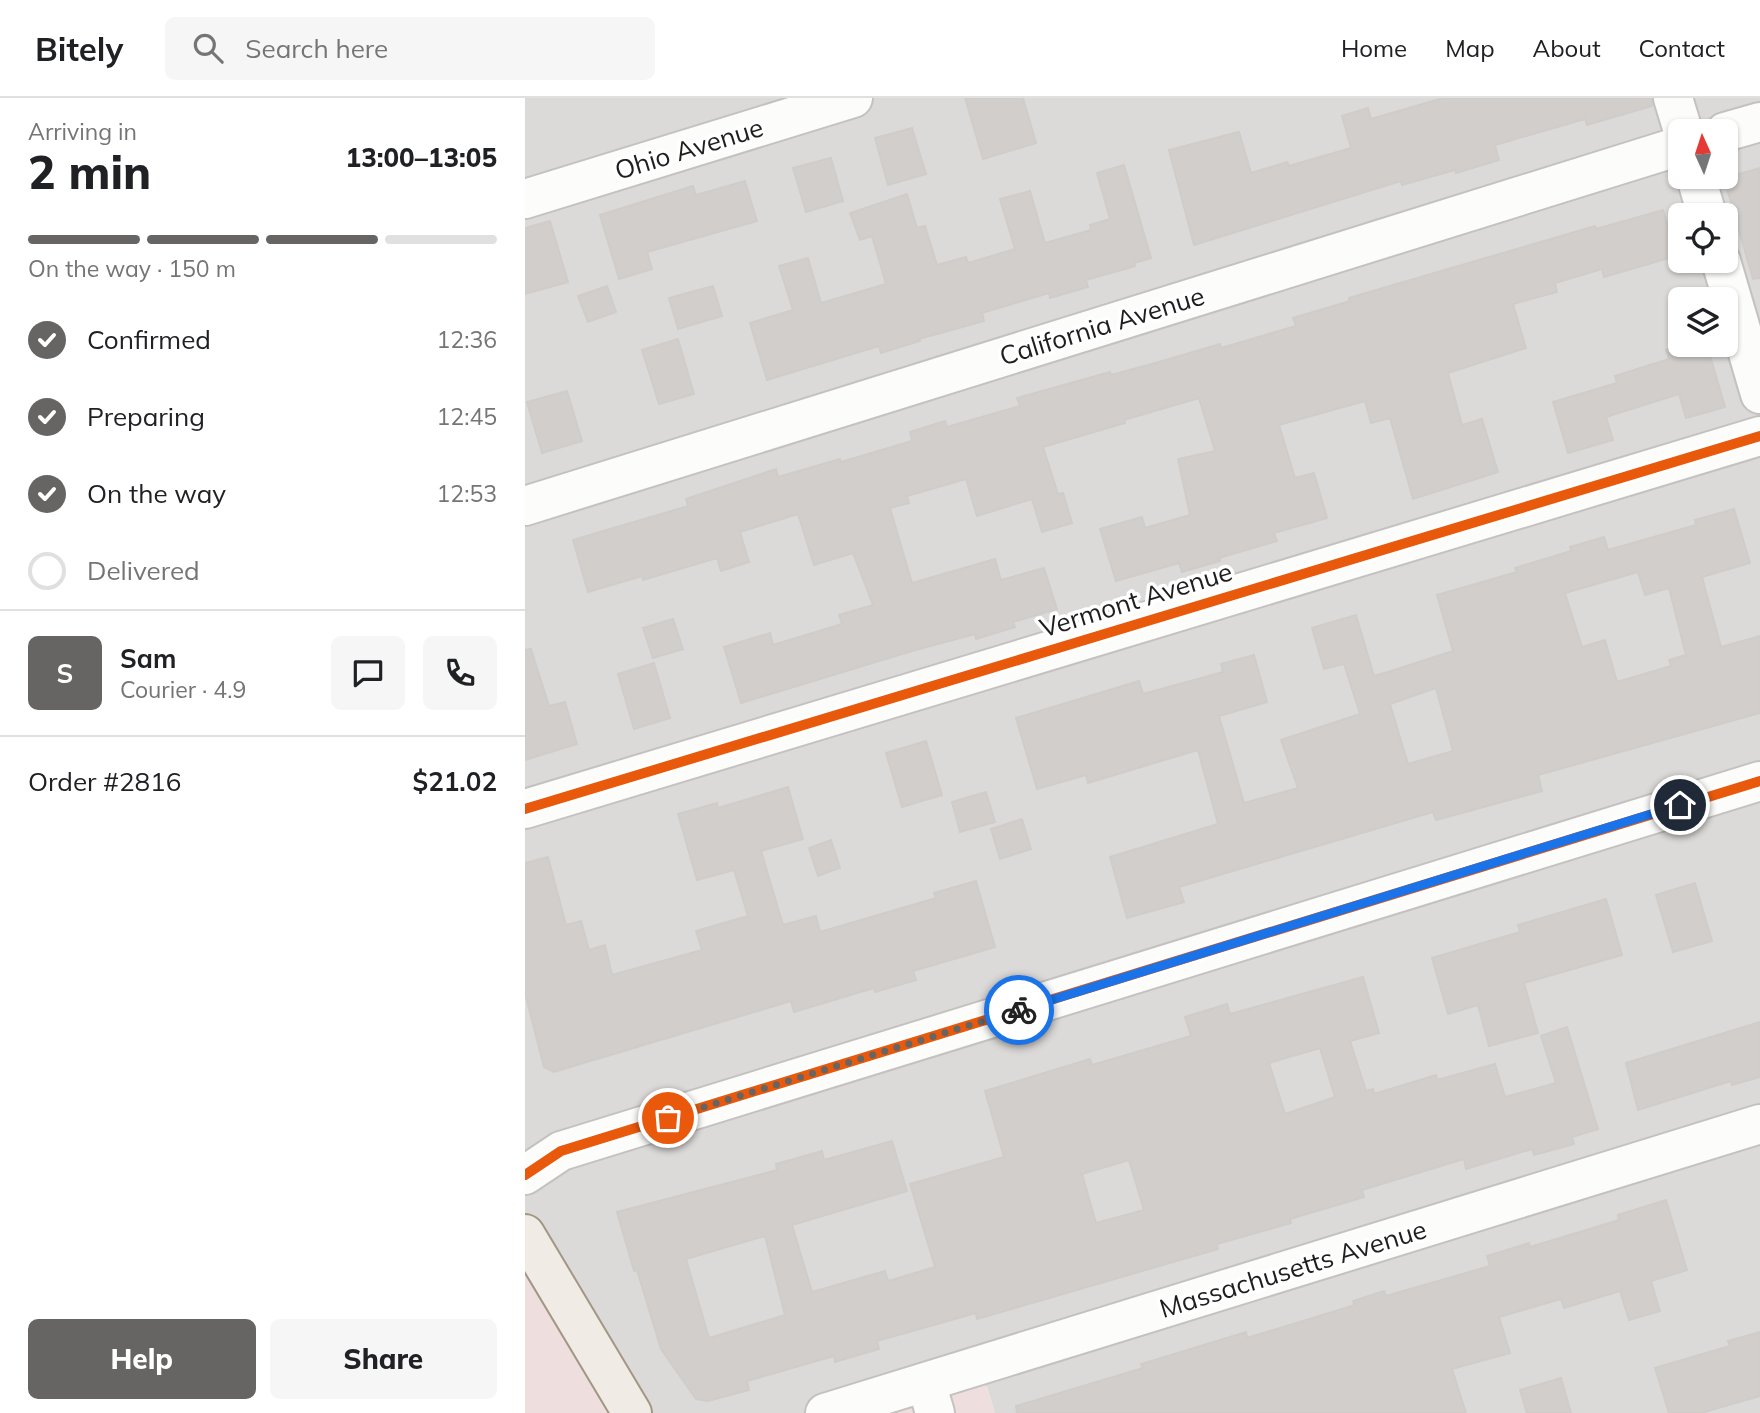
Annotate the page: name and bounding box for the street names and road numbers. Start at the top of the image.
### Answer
street label: Ohio Avenue [611,110,767,187]
street label: California Avenue [995,279,1208,372]
street label: Vermont Avenue [1036,555,1236,644]
street label: Massachusetts Avenue [1155,1212,1430,1325]

